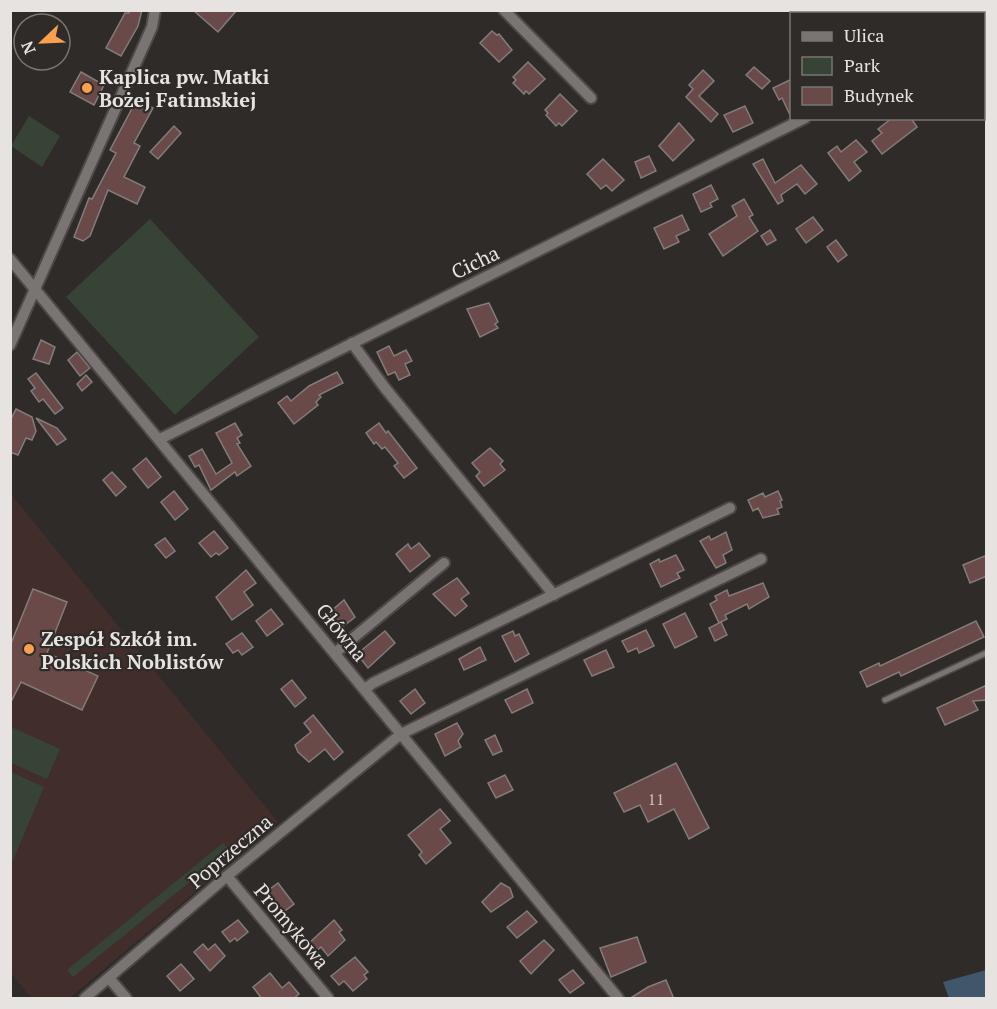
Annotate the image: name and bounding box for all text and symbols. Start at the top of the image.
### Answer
north arrow [12,12,72,72]
legend [790,12,985,120]
text: Ulica [844,23,884,47]
text: N [16,38,41,58]
text: Park [844,53,881,77]
place label: Kaplica pw. Matki Bożej Fatimskiej [99,63,270,113]
marker: Kaplica pw. Matki Bożej Fatimskiej [80,81,94,95]
text: Budynek [844,83,914,107]
street label: Cicha [447,239,503,285]
street label: Główna [310,597,374,667]
place label: Zespół Szkół im. Polskich Noblistów [41,625,224,675]
marker: Zespół Szkół im. Polskich Noblistów [22,642,36,656]
house number: 11 [647,788,665,810]
street label: Poprzeczna [182,808,278,894]
street label: Promykowa [248,878,336,974]

